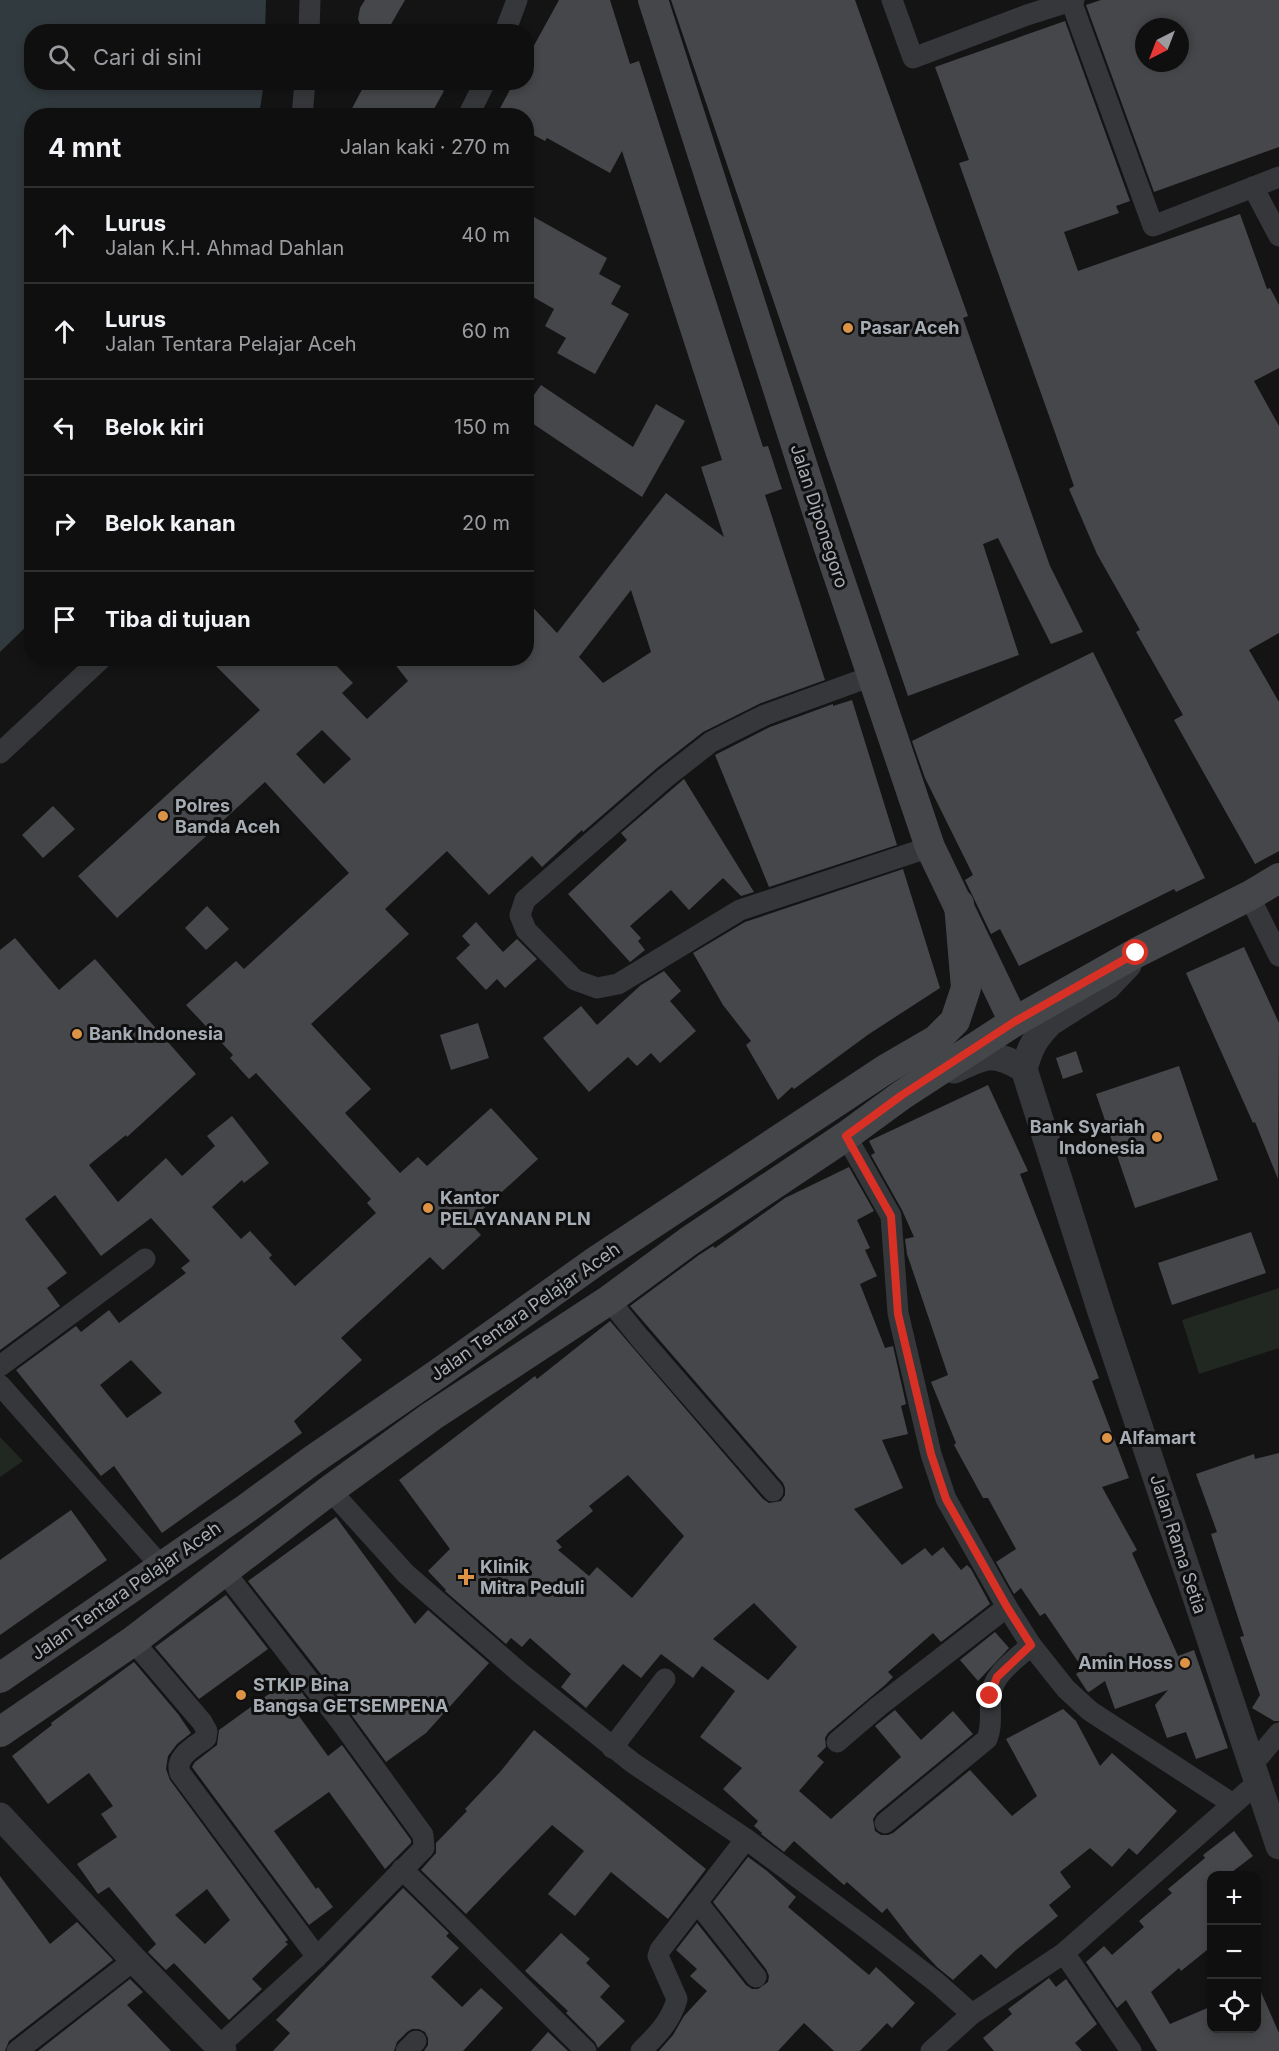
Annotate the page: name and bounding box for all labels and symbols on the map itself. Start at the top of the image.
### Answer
north arrow [1135,18,1189,72]
place label: Pasar Aceh [860,317,960,338]
marker: Pasar Aceh [841,321,855,335]
street label: Jalan Diponegoro [786,441,853,590]
place label: Polres Banda Aceh [175,795,280,837]
marker: Polres Banda Aceh [156,809,170,823]
route start [1122,939,1148,965]
place label: Bank Indonesia [89,1023,223,1044]
marker: Bank Indonesia [70,1027,84,1041]
place label: Bank Syariah Indonesia [1030,1116,1145,1158]
marker: Bank Syariah Indonesia [1150,1130,1164,1144]
place label: Kantor PELAYANAN PLN [440,1187,591,1229]
marker: Kantor PELAYANAN PLN [421,1201,435,1215]
street label: Jalan Tentara Pelajar Aceh [426,1238,623,1385]
place label: Alfamart [1119,1427,1196,1448]
marker: Alfamart [1100,1431,1114,1445]
street label: Jalan Rama Setia [1146,1471,1211,1616]
street label: Jalan Tentara Pelajar Aceh [27,1517,224,1664]
place label: Klinik Mitra Peduli [480,1556,585,1598]
marker: Klinik Mitra Peduli [457,1568,475,1586]
place label: Amin Hoss [1078,1652,1173,1673]
marker: Amin Hoss [1178,1656,1192,1670]
place label: STKIP Bina Bangsa GETSEMPENA [253,1674,448,1716]
route end [976,1682,1002,1708]
marker: STKIP Bina Bangsa GETSEMPENA [234,1688,248,1702]

